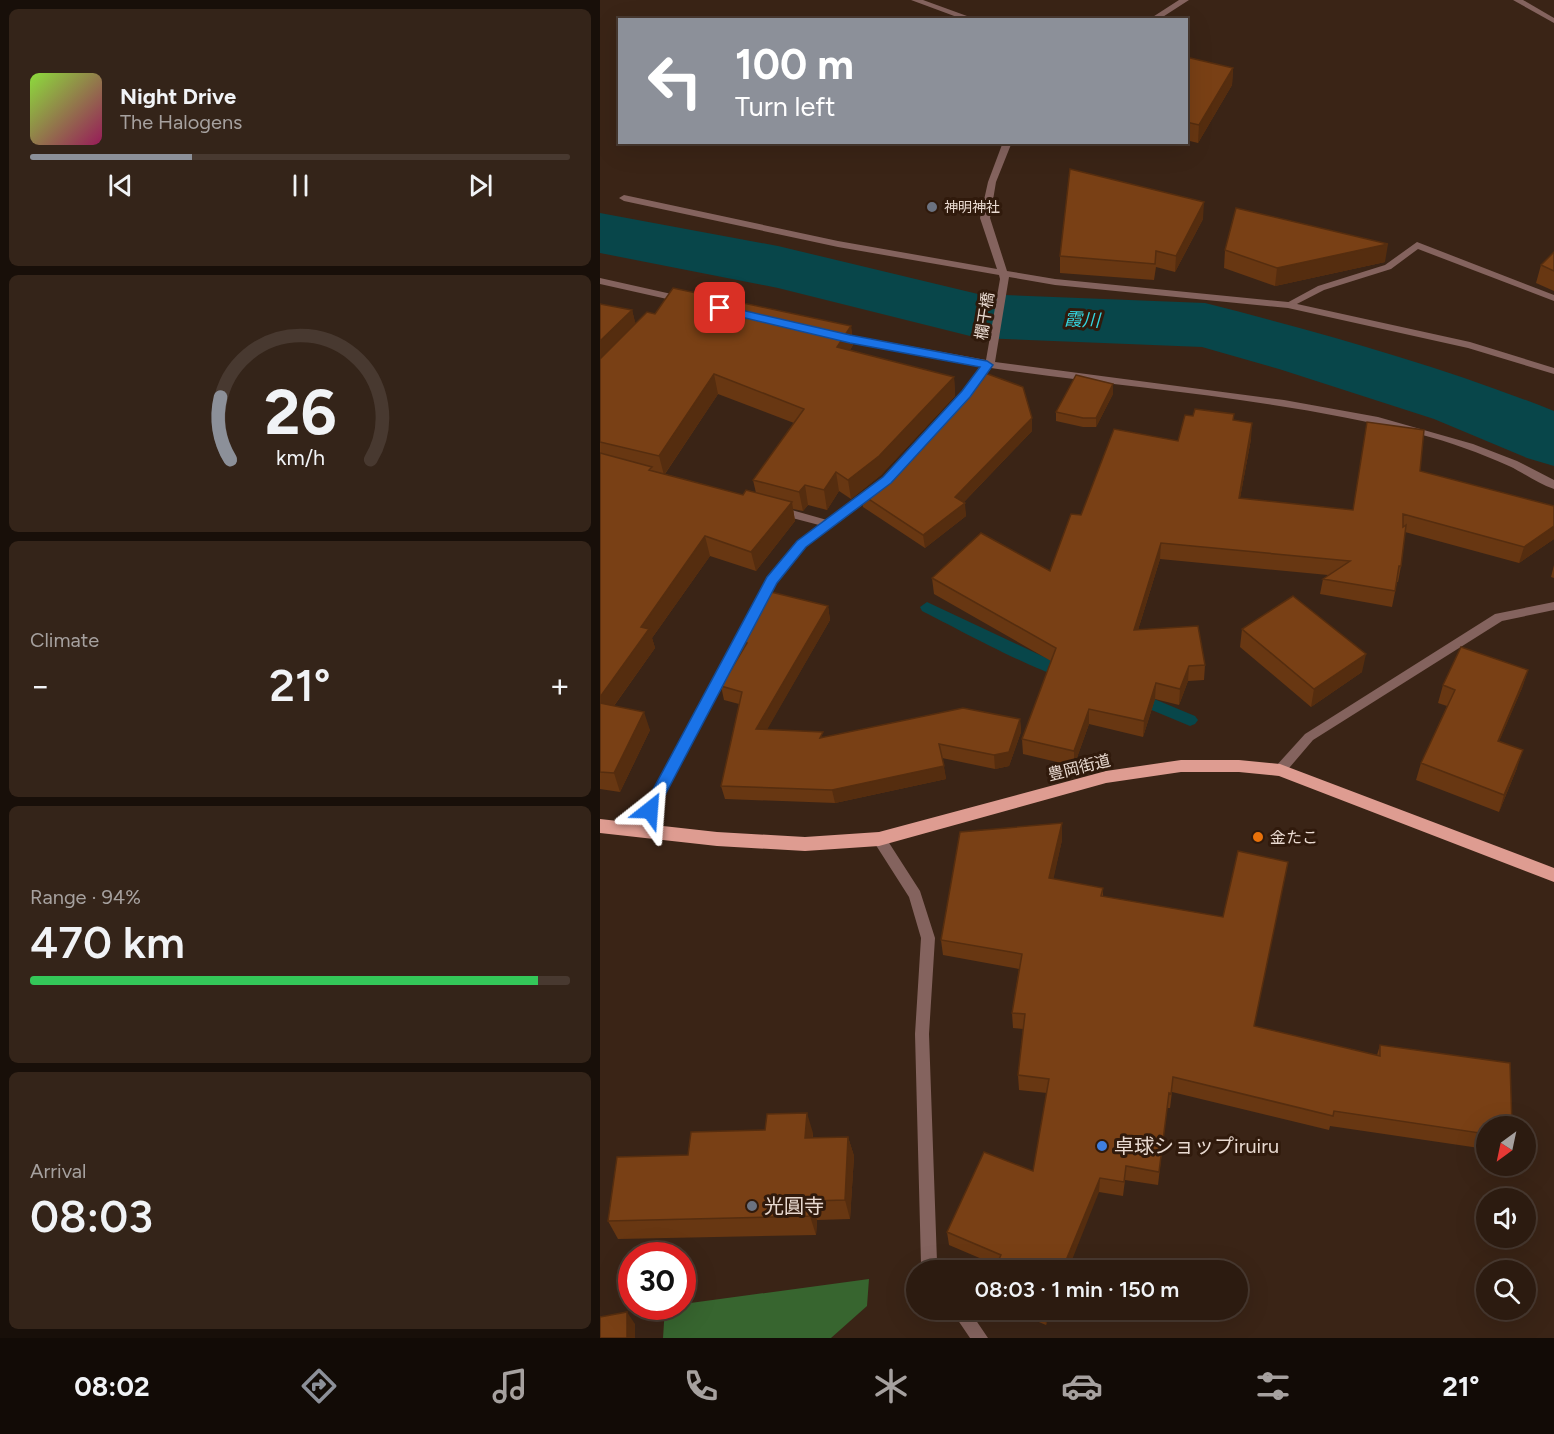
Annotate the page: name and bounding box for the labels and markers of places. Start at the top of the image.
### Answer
place label: 神明神社 [944,199,1000,216]
marker: 神明神社 [925,200,939,214]
pin [694,282,745,333]
place label: 金たこ [1270,828,1318,847]
marker: 金たこ [1251,830,1265,844]
place label: 卓球ショップiruiru [1114,1134,1279,1158]
marker: 卓球ショップiruiru [1095,1139,1109,1153]
place label: 光圓寺 [764,1194,824,1218]
marker: 光圓寺 [745,1199,759,1213]

